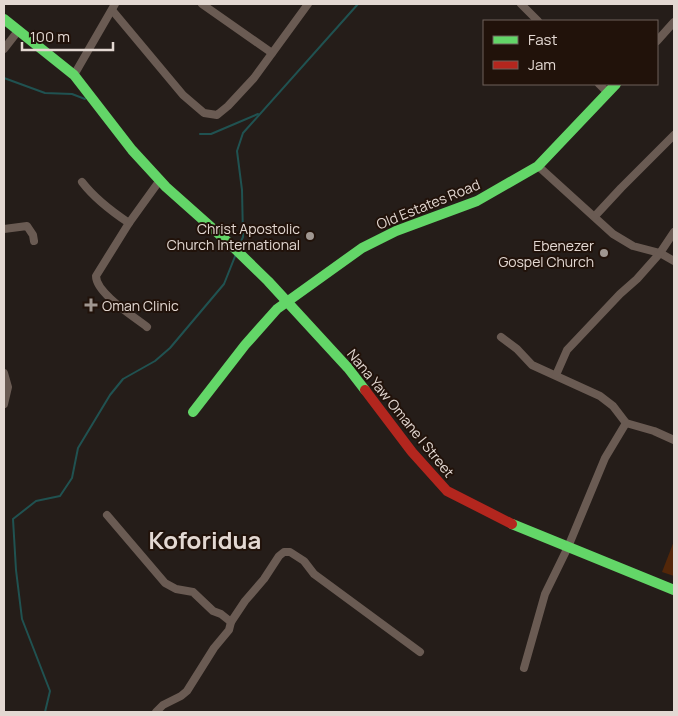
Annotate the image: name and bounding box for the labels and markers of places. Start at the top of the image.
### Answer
place label: Christ Apostolic Church International [167,219,300,254]
marker: Christ Apostolic Church International [304,230,316,242]
place label: Ebenezer Gospel Church [498,236,594,271]
marker: Ebenezer Gospel Church [598,247,610,259]
place label: Oman Clinic [102,296,179,315]
marker: Oman Clinic [84,298,98,312]

